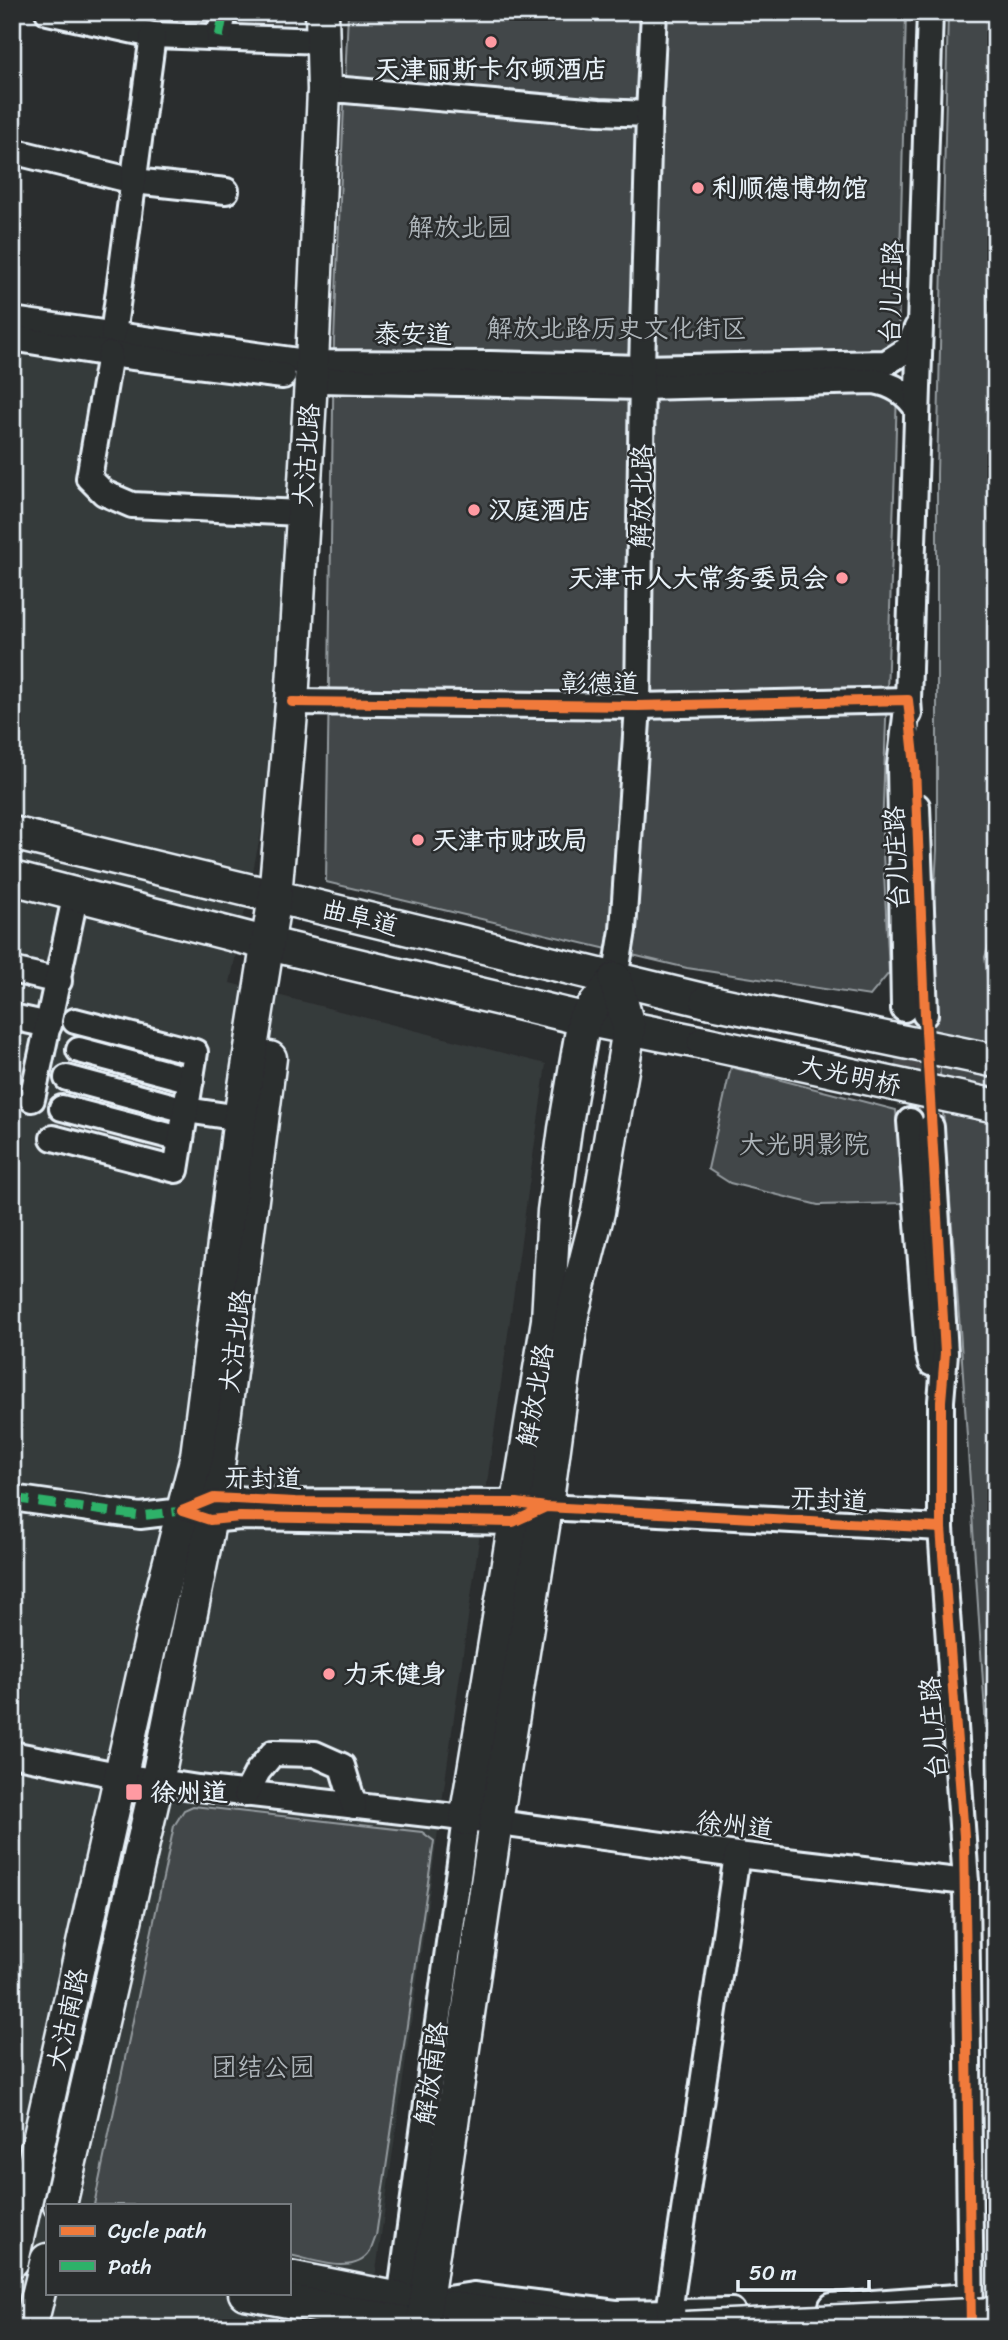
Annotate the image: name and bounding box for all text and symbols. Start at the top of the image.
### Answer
marker: 天津丽斯卡尔顿酒店 [483,34,499,50]
place label: 天津丽斯卡尔顿酒店 [374,46,608,92]
place label: 利顺德博物馆 [712,165,868,211]
marker: 利顺德博物馆 [690,180,706,196]
park label: 解放北园 [408,204,512,250]
street label: 台儿庄路 [866,239,916,345]
park label: 解放北路历史文化街区 [487,305,747,351]
street label: 泰安道 [374,311,452,357]
street label: 大沽北路 [279,402,333,508]
street label: 解放北路 [617,444,665,548]
place label: 汉庭酒店 [488,487,592,533]
marker: 汉庭酒店 [466,502,482,518]
place label: 天津市人大常务委员会 [568,555,828,601]
marker: 天津市人大常务委员会 [834,570,850,586]
street label: 彰德道 [561,660,639,706]
street label: 台儿庄路 [870,805,922,911]
place label: 天津市财政局 [432,817,588,863]
marker: 天津市财政局 [410,832,426,848]
street label: 曲阜道 [317,885,403,949]
street label: 大光明桥 [794,1042,906,1108]
park label: 大光明影院 [739,1121,869,1167]
street label: 大沽北路 [206,1287,264,1395]
street label: 解放北路 [503,1340,567,1450]
street label: 开封道 [224,1454,302,1502]
street label: 开封道 [789,1474,869,1524]
place label: 力禾健身 [343,1651,447,1697]
marker: 力禾健身 [321,1666,337,1682]
street label: 台儿庄路 [906,1675,960,1781]
place label: 徐州道 [150,1769,228,1815]
marker: 徐州道 [124,1782,144,1802]
street label: 徐州道 [693,1797,777,1853]
street label: 大沽南路 [33,1963,101,2075]
street label: 解放南路 [401,2018,461,2128]
park label: 团结公园 [211,2044,315,2090]
legend [46,2204,290,2294]
text: Cycle path [108,2212,207,2250]
text: Path [108,2248,151,2286]
scale bar [738,2249,870,2293]
text: 50 m [749,2254,797,2292]

